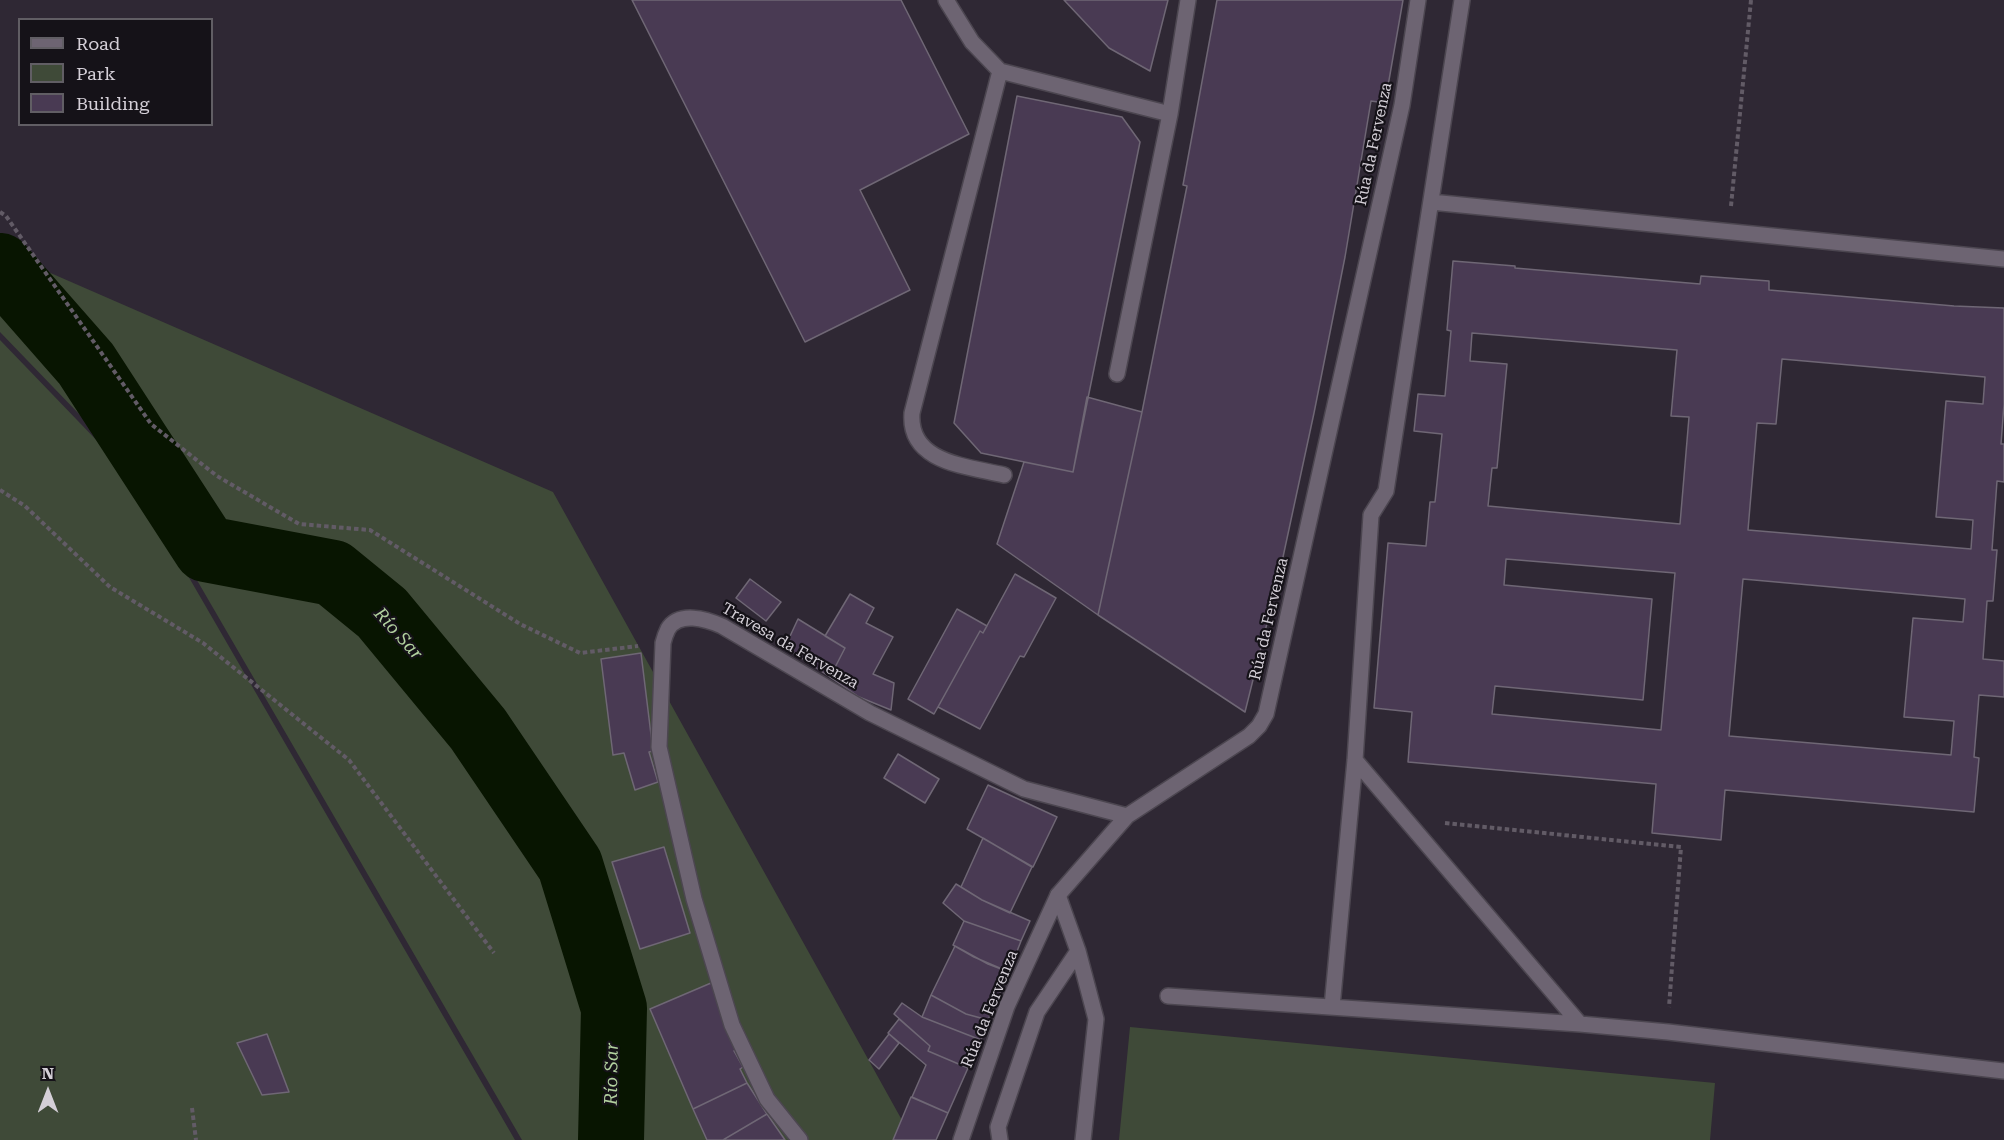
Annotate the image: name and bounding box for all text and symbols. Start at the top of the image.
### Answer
legend [18,18,213,126]
text: Road [76,33,120,54]
text: Park [76,63,116,84]
street label: Rúa da Fervenza [1352,81,1396,207]
text: Building [76,93,150,114]
street label: Rúa da Fervenza [1246,556,1292,682]
street label: Travesa da Fervenza [718,599,862,693]
water label: Río Sar [369,604,427,664]
street label: Rúa da Fervenza [958,947,1022,1071]
water label: Río Sar [601,1043,623,1105]
north arrow [18,1062,78,1122]
text: N [42,1064,54,1083]

